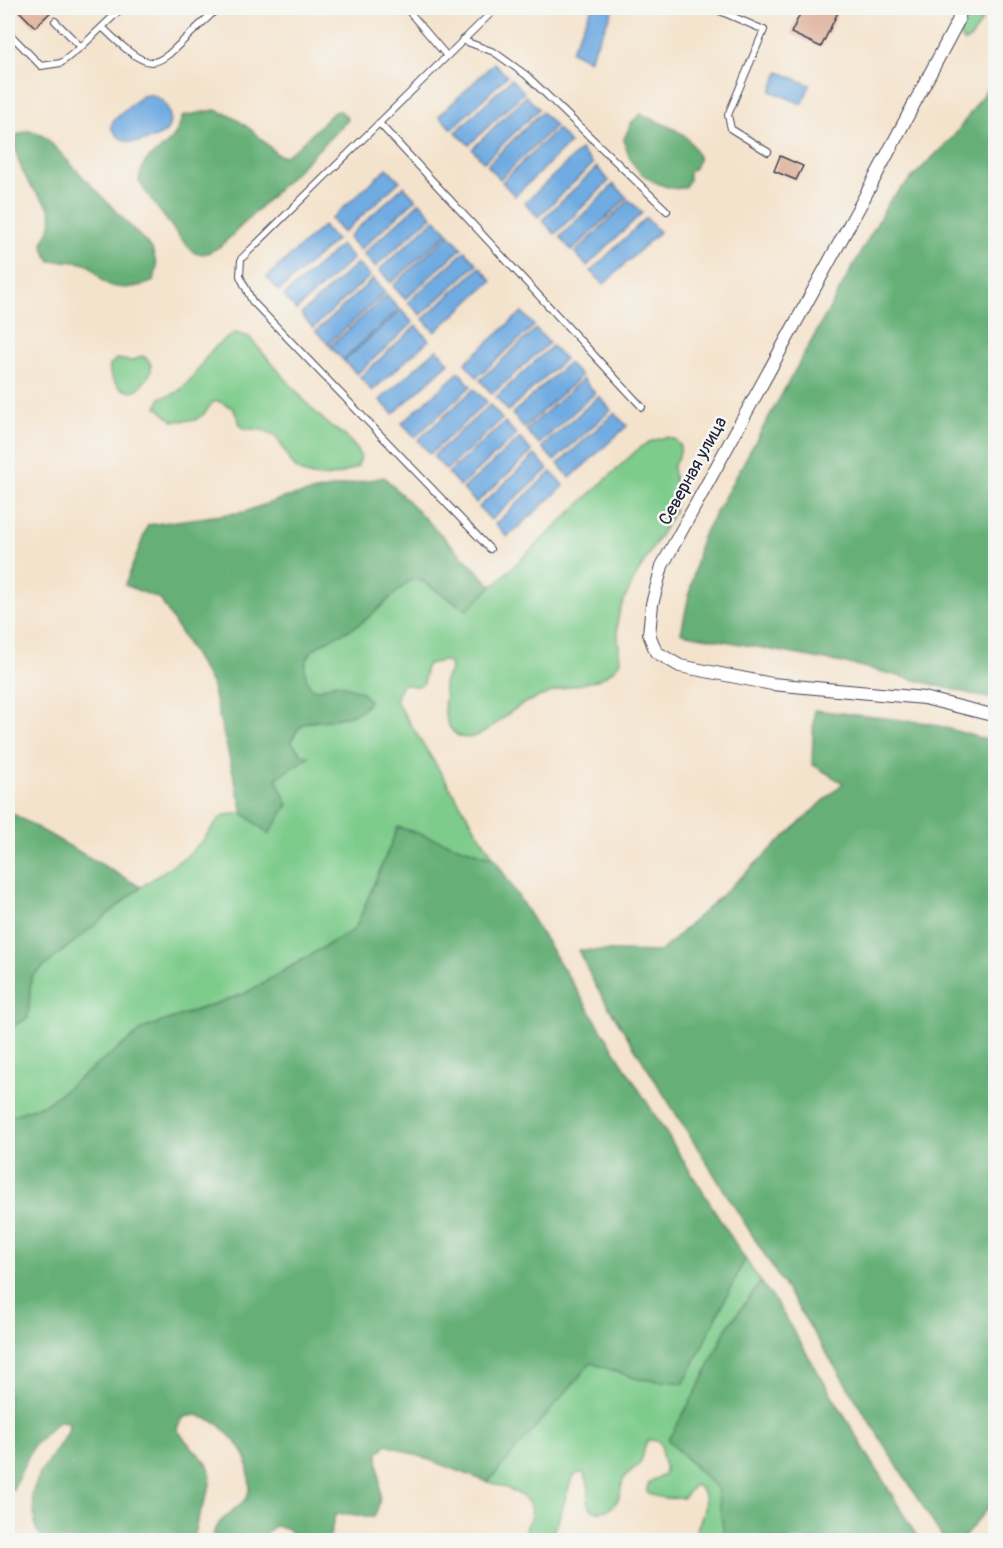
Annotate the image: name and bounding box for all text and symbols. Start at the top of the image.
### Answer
street label: Северная улица [654,413,732,529]

